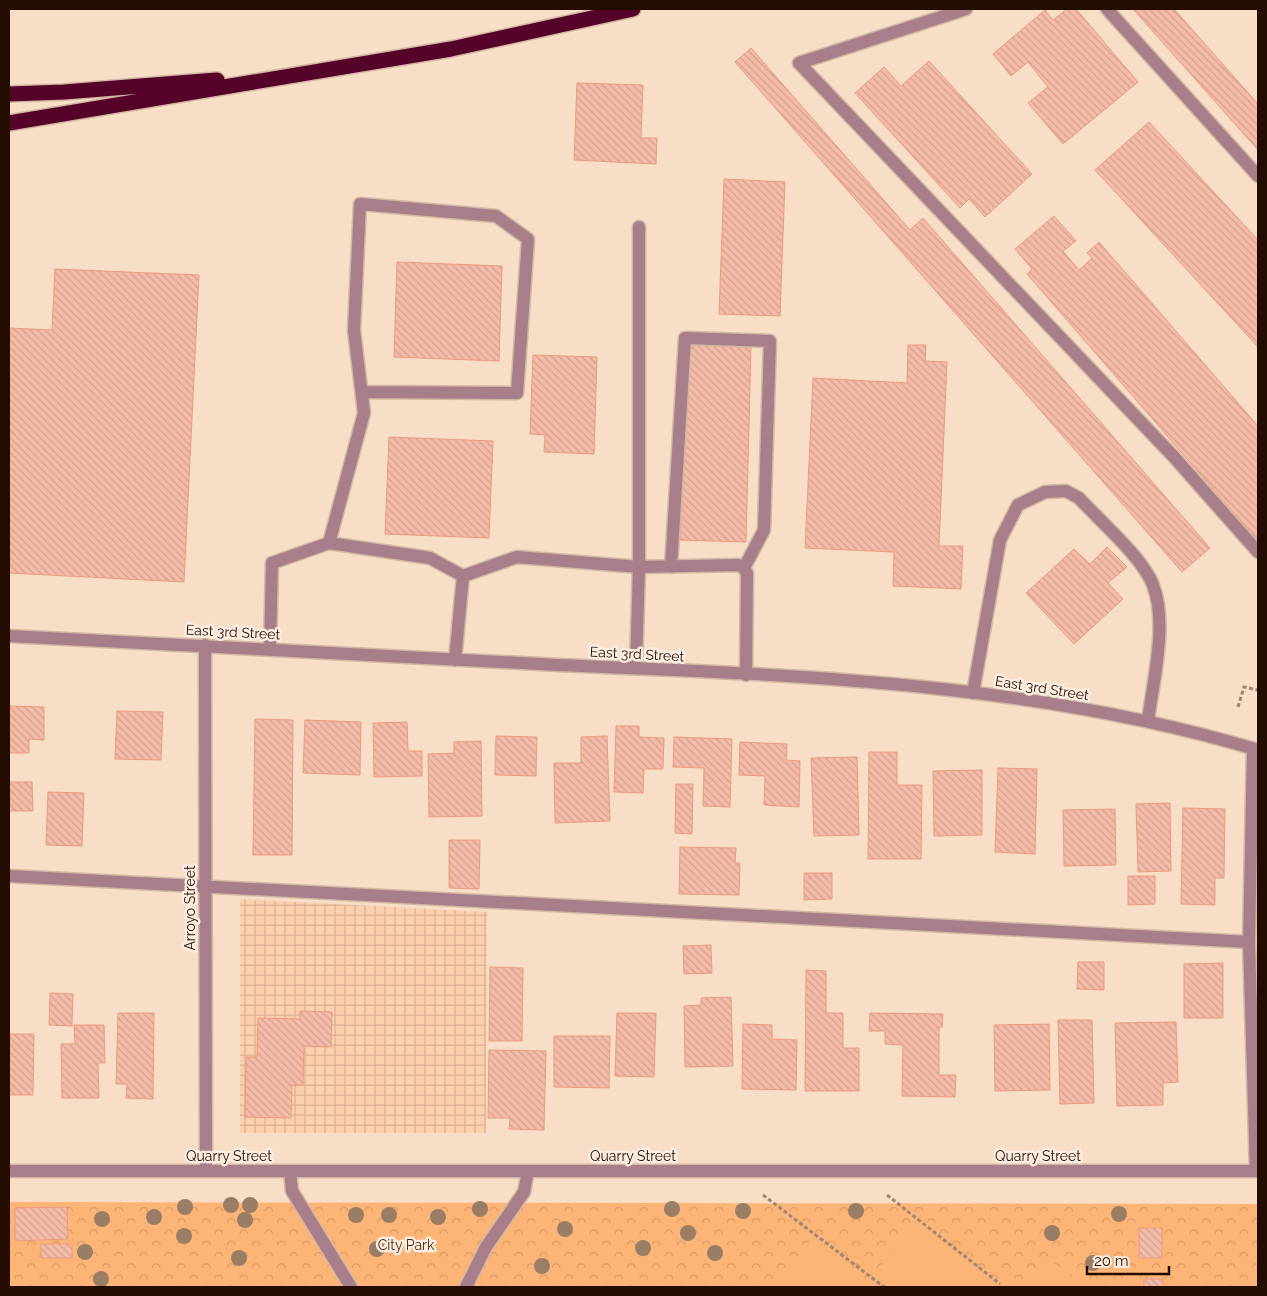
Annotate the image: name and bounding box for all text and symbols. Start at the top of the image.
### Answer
street label: East 3rd Street [185,622,281,642]
street label: East 3rd Street [589,644,685,664]
street label: East 3rd Street [994,673,1090,703]
street label: Arroyo Street [182,865,198,951]
street label: Quarry Street [186,1148,272,1164]
street label: Quarry Street [590,1148,676,1164]
street label: Quarry Street [995,1148,1081,1164]
park label: City Park [378,1237,435,1253]
scale bar [1087,1244,1170,1276]
text: 20 m [1094,1252,1129,1270]

